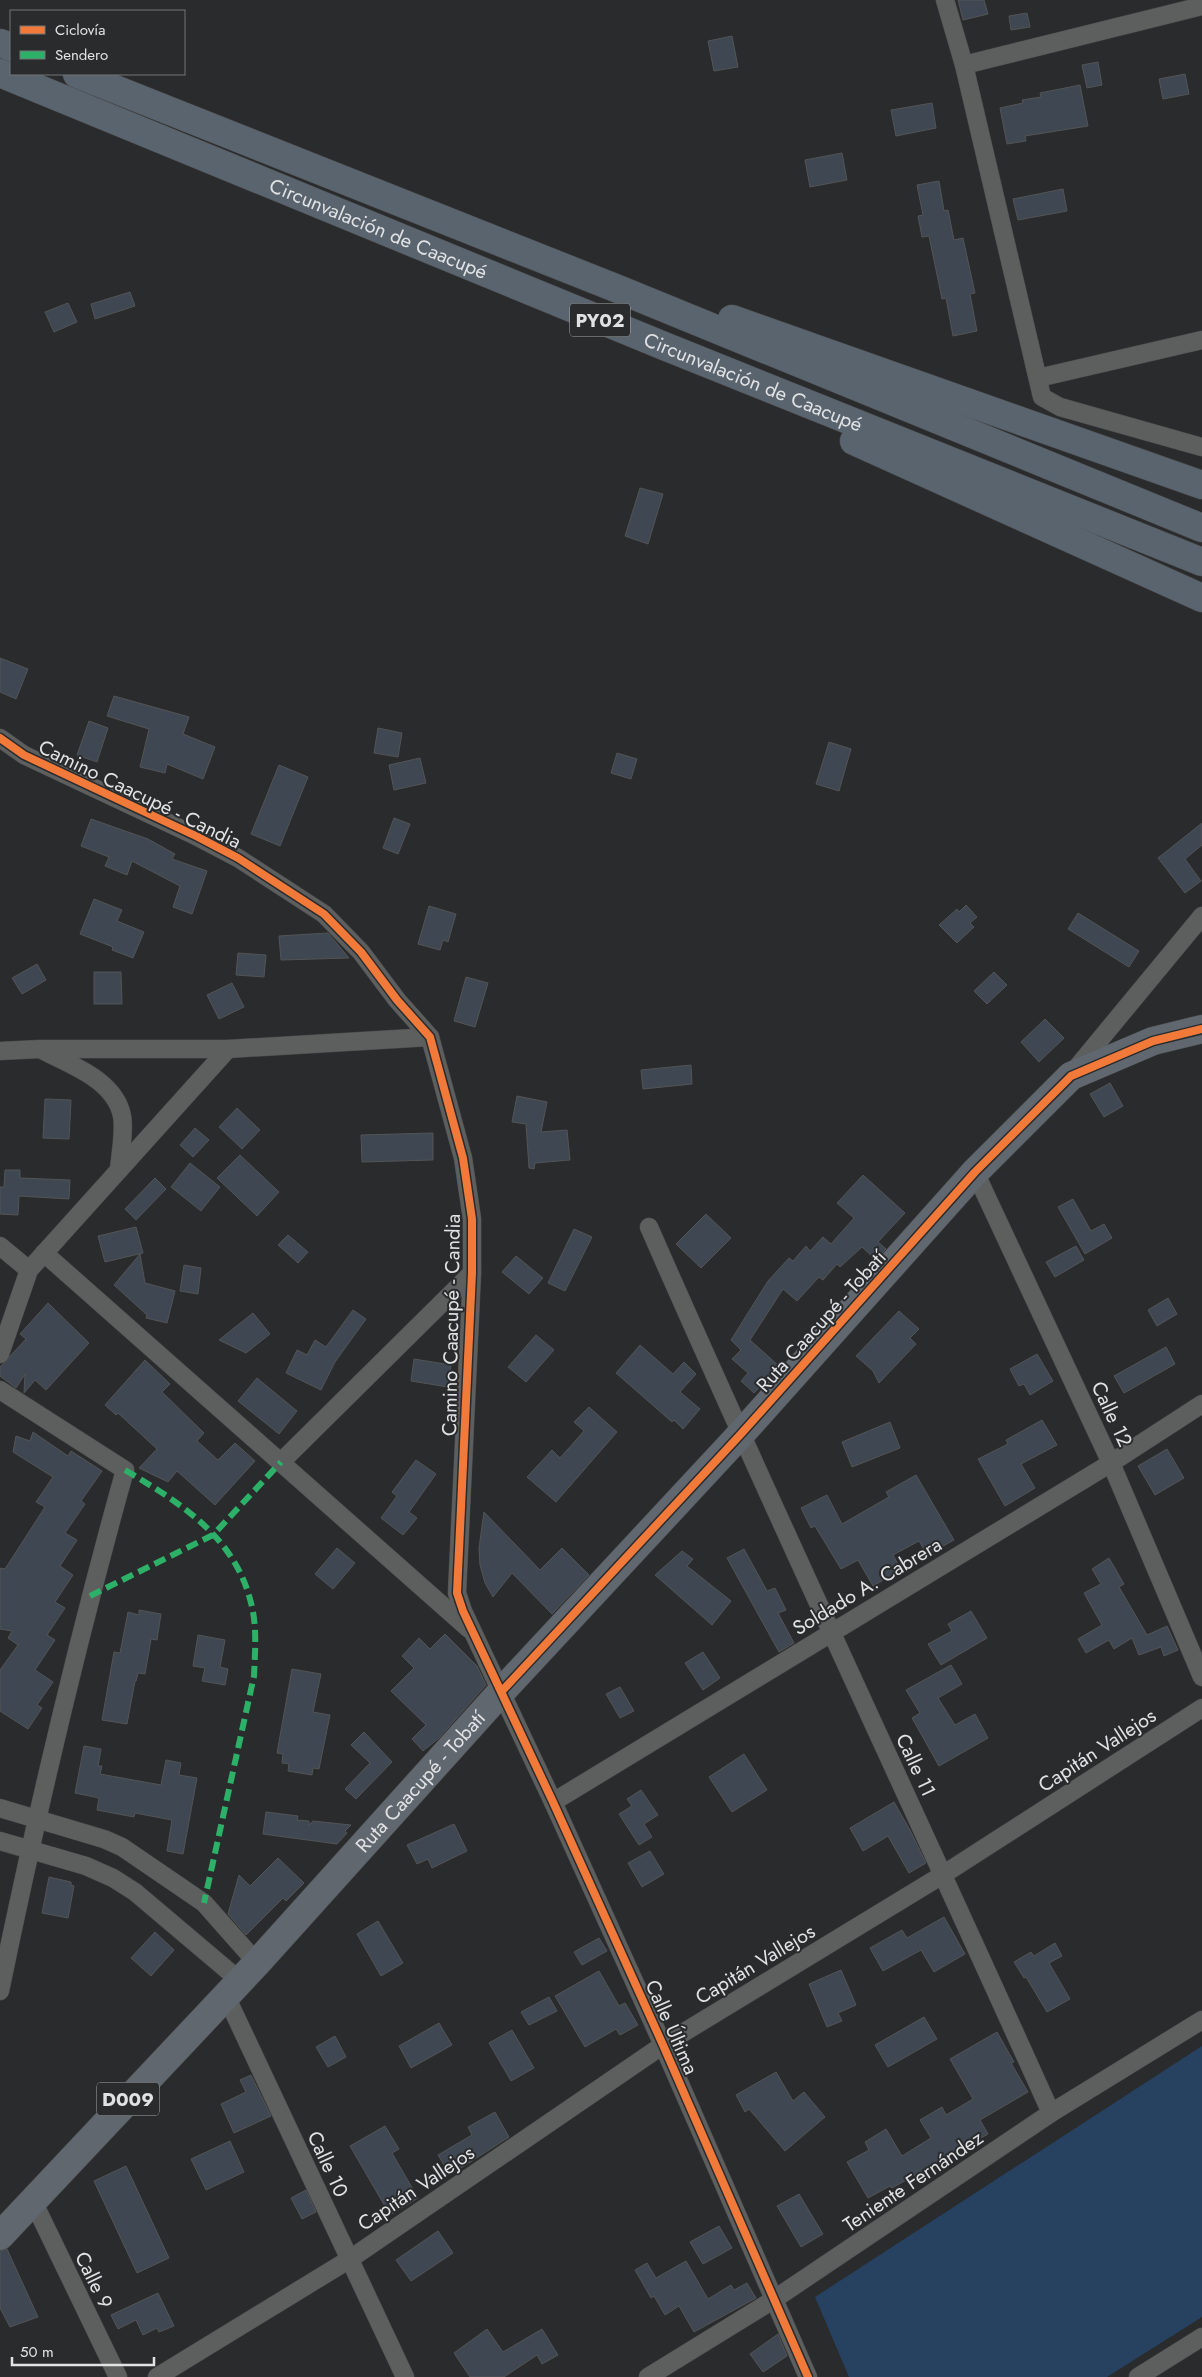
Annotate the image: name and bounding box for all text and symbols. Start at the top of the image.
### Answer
legend [10,10,185,75]
text: Ciclovía [55,19,105,41]
text: Sendero [55,44,108,66]
street label: Circunvalación de Caacupé [265,171,491,287]
road number: PY02 [570,304,630,336]
street label: Circunvalación de Caacupé [639,325,867,439]
street label: Camino Caacupé - Candia [33,733,246,856]
street label: Camino Caacupé - Candia [435,1214,468,1436]
street label: Ruta Caacupé - Tobatí [750,1243,894,1399]
street label: Calle 12 [1084,1377,1139,1452]
street label: Soldado A. Cabrera [787,1530,947,1643]
street label: Capitán Vallejos [1033,1701,1162,1799]
street label: Ruta Caacupé - Tobatí [349,1704,493,1859]
street label: Calle 11 [888,1729,943,1802]
street label: Capitán Vallejos [690,1917,821,2012]
street label: Calle Última [638,1975,705,2079]
road number: D009 [97,2082,159,2116]
street label: Teniente Fernández [838,2124,989,2239]
street label: Calle 10 [300,2126,355,2202]
street label: Capitán Vallejos [352,2139,480,2238]
street label: Calle 9 [67,2247,120,2314]
scale bar [12,2334,155,2366]
text: 50 m [20,2341,54,2363]

